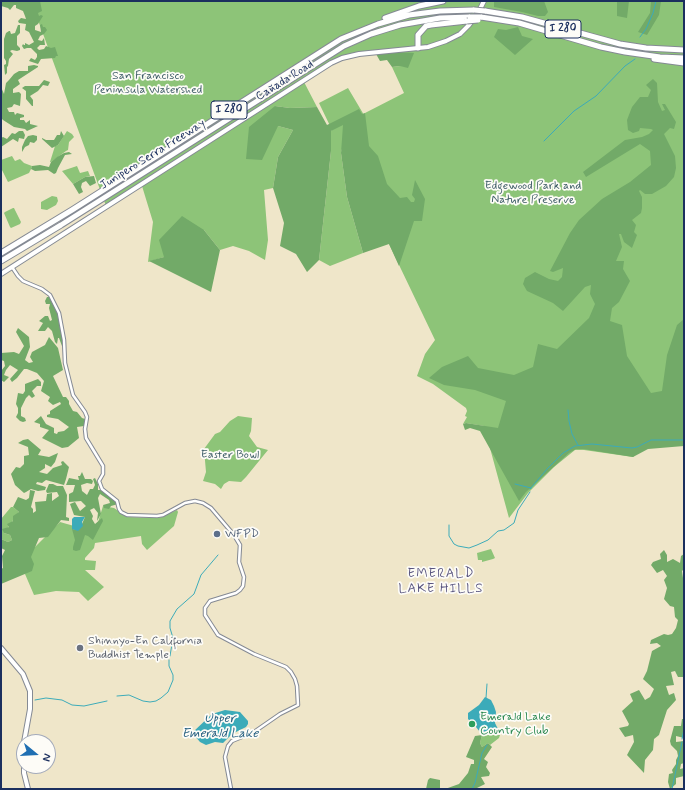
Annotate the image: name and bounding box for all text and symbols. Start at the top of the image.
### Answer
road number: I 280 [545,20,581,38]
street label: Cañada Road [253,57,317,105]
park label: San Francisco Peninsula Watershed [94,69,202,97]
road number: I 280 [211,101,247,119]
street label: Junipero Serra Freeway [98,117,208,193]
park label: Edgewood Park and Nature Preserve [485,179,581,207]
park label: Easter Bowl [201,448,259,462]
place label: WFPD [225,527,259,541]
marker: WFPD [212,529,222,539]
district label: EMERALD LAKE HILLS [398,566,484,597]
place label: Shinnyo-En California Buddhist Temple [88,634,202,662]
marker: Shinnyo-En California Buddhist Temple [75,643,85,653]
place label: Emerald Lake Country Club [480,710,551,738]
water label: Upper Emerald Lake [182,711,258,742]
marker: Emerald Lake Country Club [467,719,477,729]
north arrow [16,734,56,774]
text: N [39,752,54,763]

